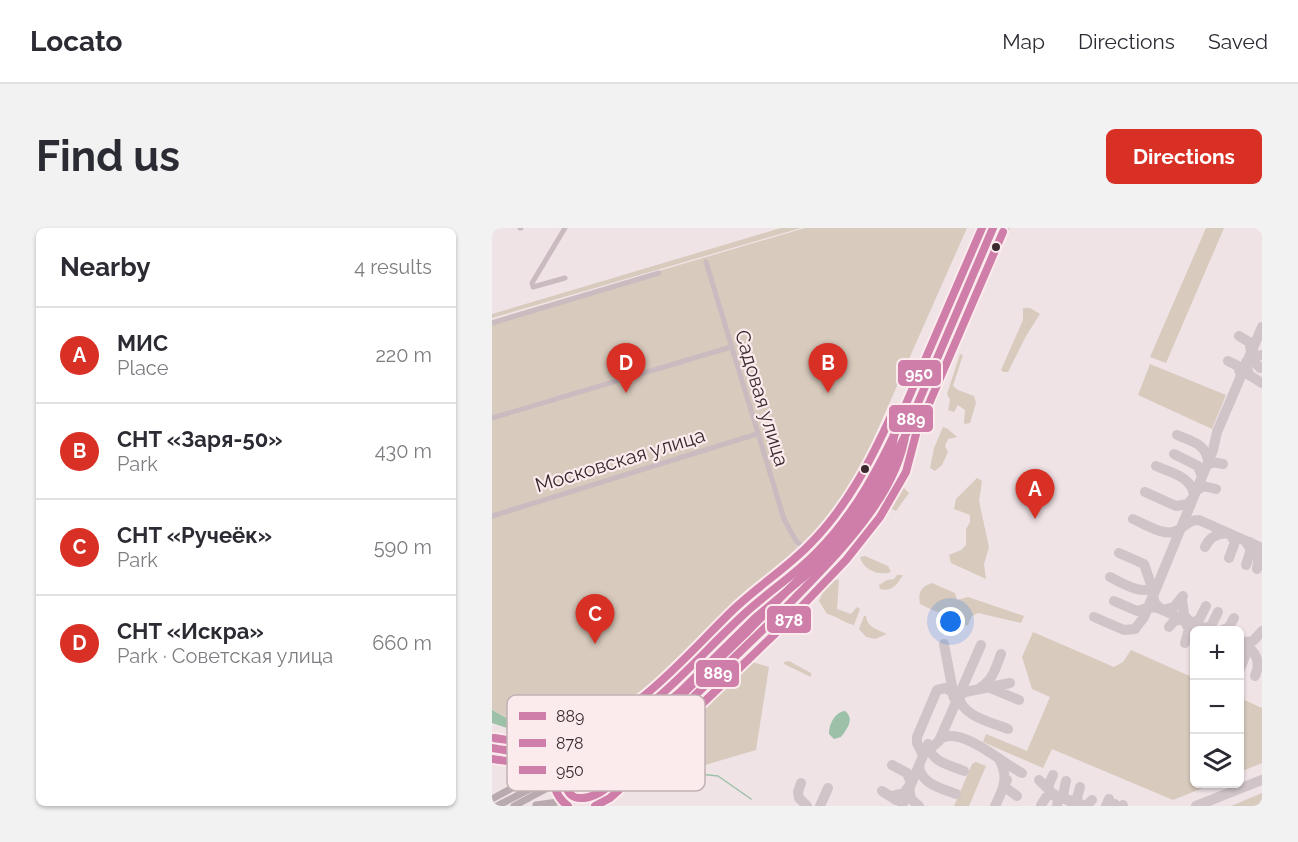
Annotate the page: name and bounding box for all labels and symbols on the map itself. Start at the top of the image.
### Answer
unlabelled marker [990,241,1002,253]
street label: Садовая улица [730,327,794,469]
pin: D [606,344,646,393]
pin: B [808,344,848,393]
line badge: 950 [897,359,942,387]
text: 950 [905,364,933,383]
line badge: 889 [888,404,934,433]
text: 889 [897,410,925,429]
street label: Московская улица [532,423,708,497]
unlabelled marker [859,463,871,475]
pin: A [1016,470,1054,519]
pin: C [576,594,614,644]
line badge: 878 [766,605,812,634]
your location [936,607,965,636]
text: 878 [775,611,803,630]
line badge: 889 [695,659,740,688]
text: 889 [704,664,732,683]
legend [507,695,705,791]
text: 889 [556,707,584,726]
text: 878 [556,734,584,753]
text: 950 [556,761,584,780]

